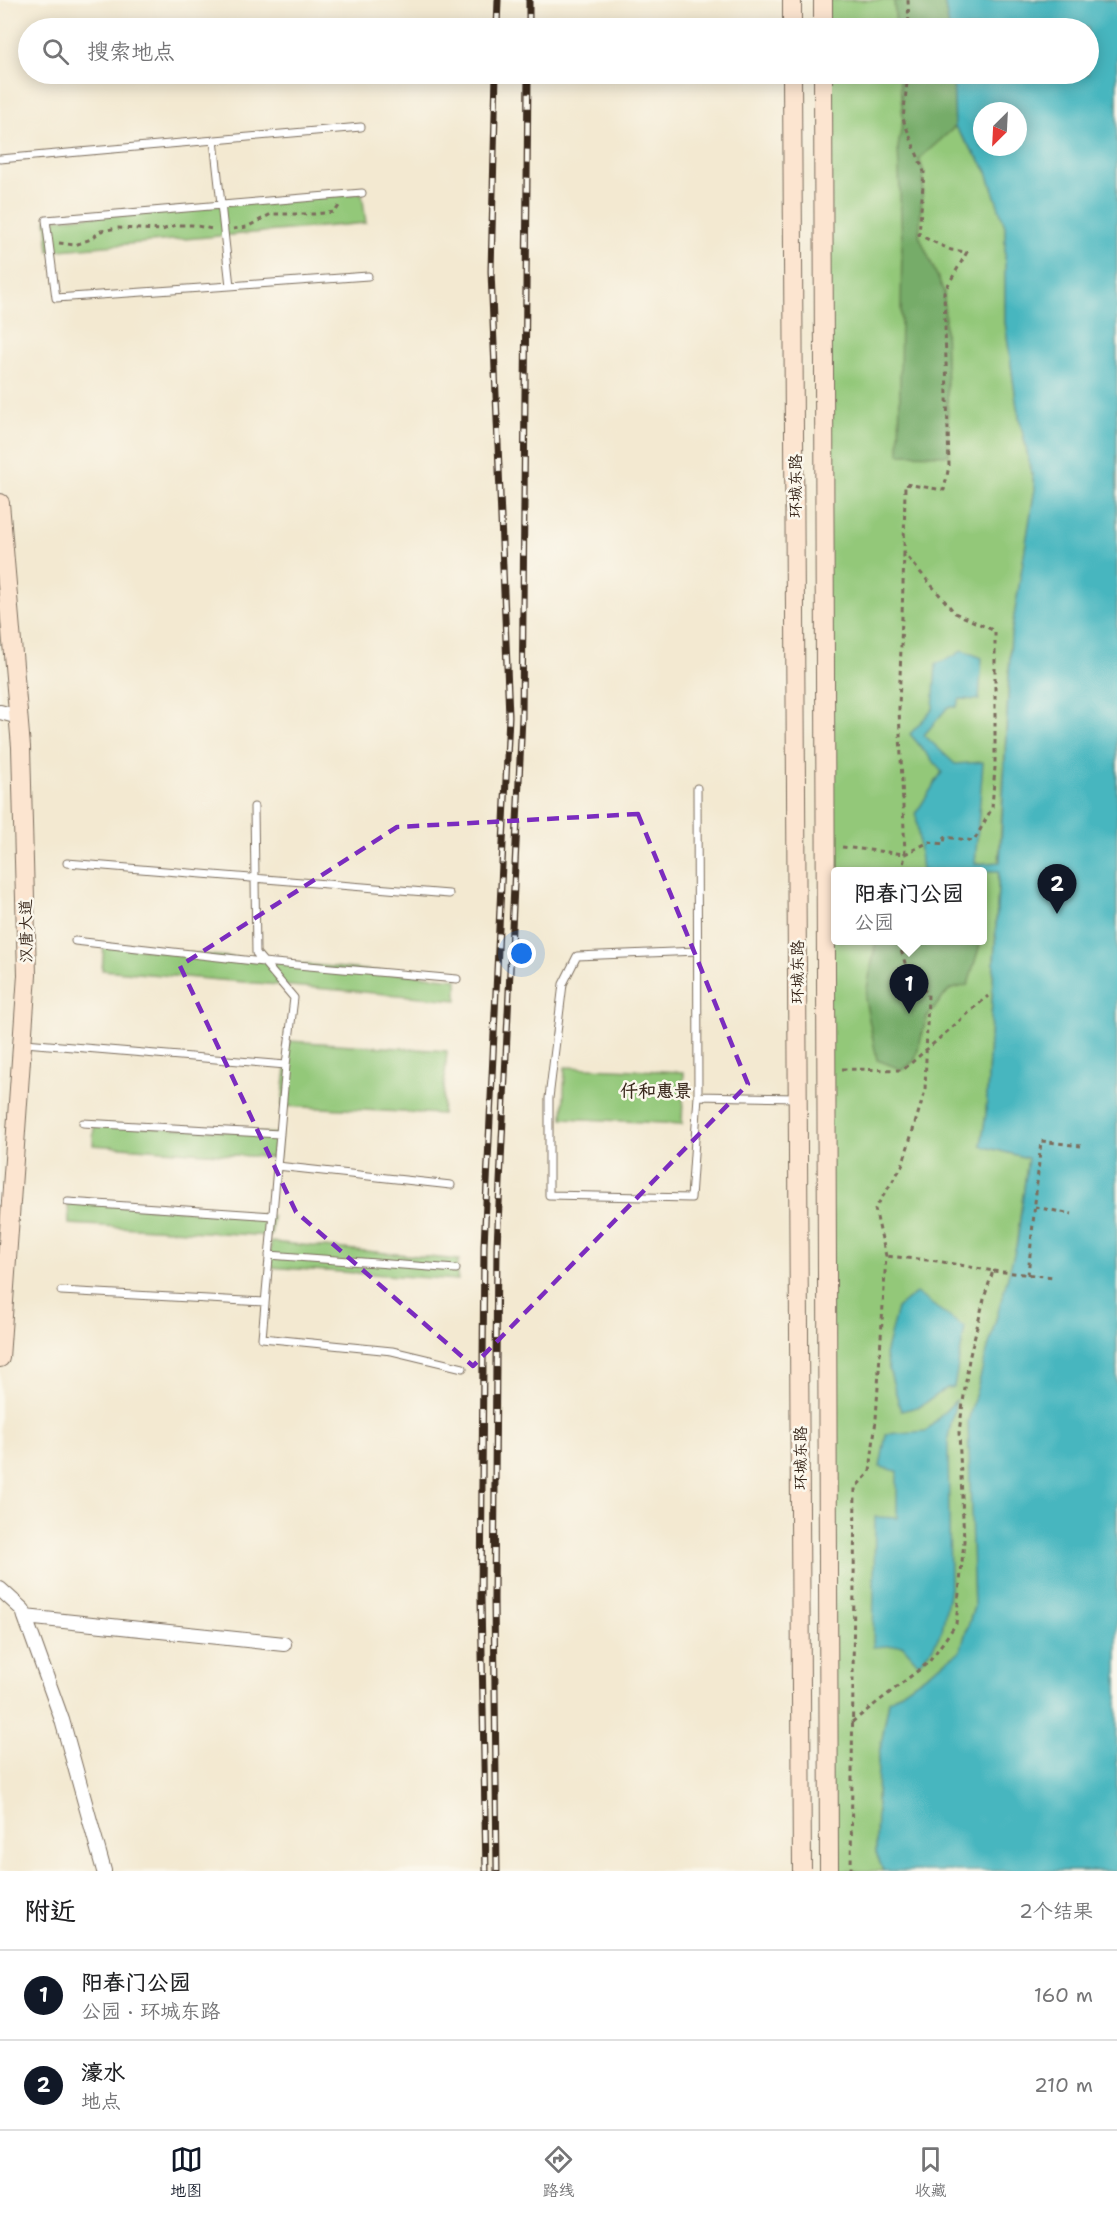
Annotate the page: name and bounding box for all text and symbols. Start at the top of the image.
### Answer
search box [18,18,1099,84]
icon: search [39,35,72,68]
text: 搜索地点 [87,37,175,66]
north arrow [973,102,1027,156]
street label: 环城东路 [785,454,806,518]
pin: 2 [1038,864,1076,914]
popup [831,867,987,945]
text: 阳春门公园 [854,879,964,908]
street label: 汉唐大道 [15,899,37,963]
text: 公园 [854,909,894,935]
your location [507,939,536,968]
street label: 环城东路 [787,940,808,1004]
pin: 1 [890,964,928,1014]
district label: 仟和惠景 [620,1079,692,1103]
street label: 环城东路 [790,1426,811,1490]
text: 附近 [24,1893,76,1928]
text: 2个结果 [1019,1898,1093,1924]
text: 阳春门公园 [81,1968,191,1997]
text: 1 [39,1982,48,2008]
text: 160 m [1034,1982,1093,2008]
text: 公园 · 环城东路 [81,1998,220,2024]
text: 濠水 [81,2058,125,2087]
text: 2 [37,2072,51,2098]
text: 210 m [1034,2072,1093,2098]
text: 地点 [81,2088,121,2114]
tab: 地图 [170,2143,203,2201]
tab: 路线 [542,2143,575,2201]
tab: 收藏 [914,2143,947,2201]

